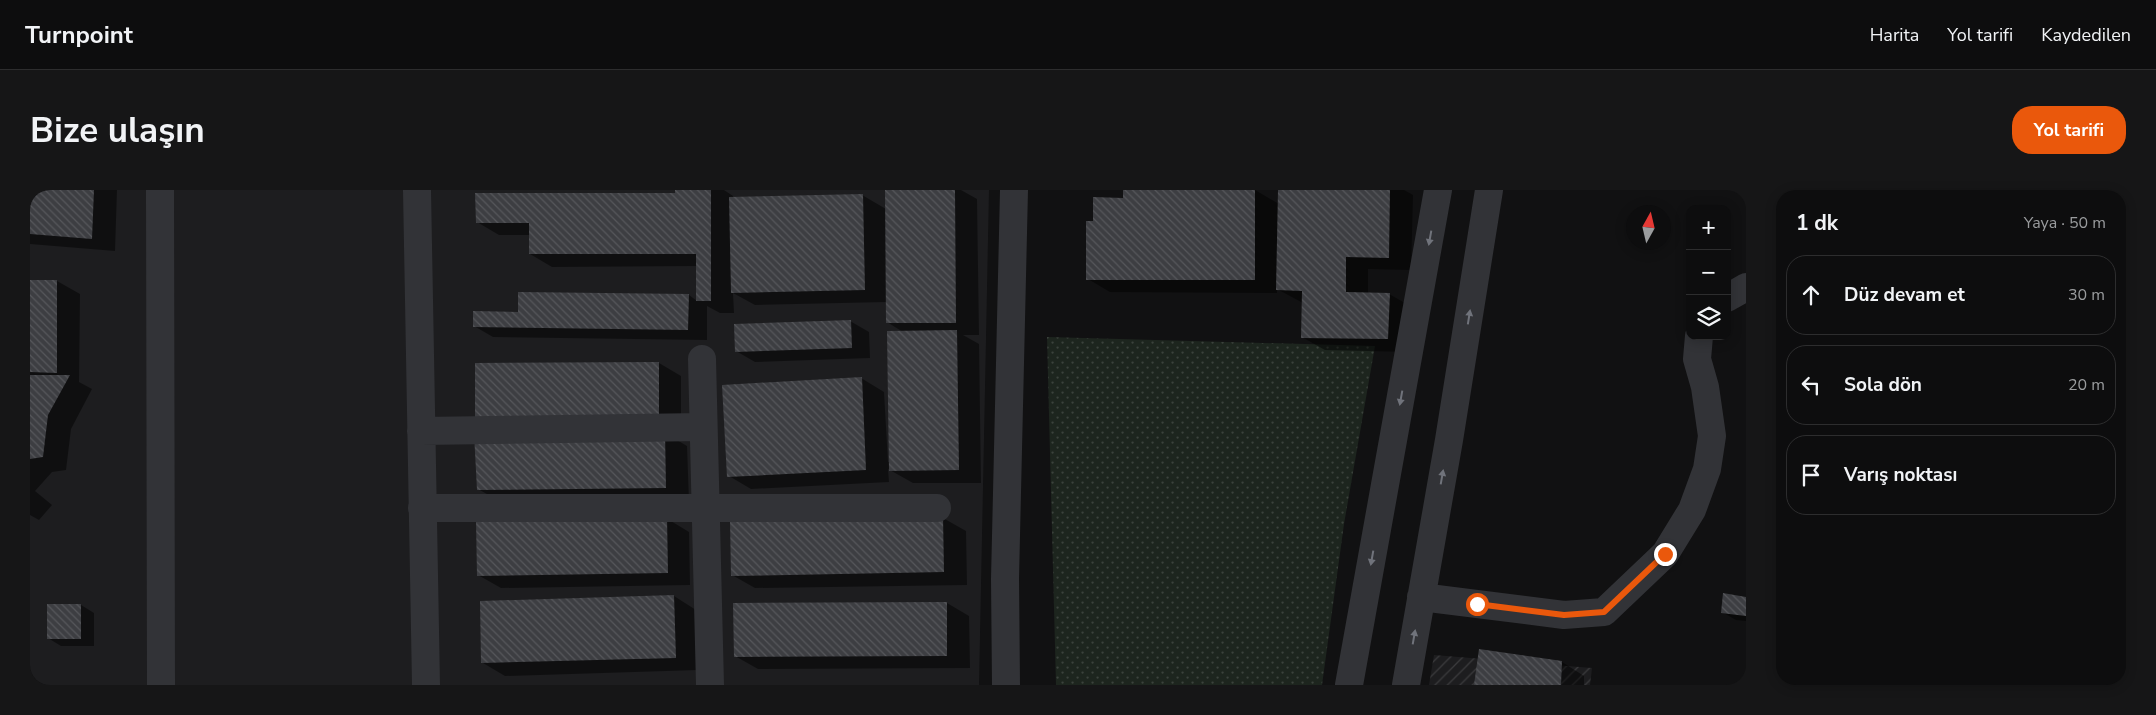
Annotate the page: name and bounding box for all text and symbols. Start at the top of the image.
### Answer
text: Turnpoint [25,19,133,51]
text: Harita [1870,23,1919,47]
text: Yol tarifi [1947,23,2013,47]
text: Kaydedilen [2041,23,2131,47]
button: Yol tarifi [2012,106,2126,154]
text: Bize ulaşın [30,107,205,154]
north arrow [1626,205,1671,250]
map controls [1686,205,1731,340]
button: + [1686,205,1731,250]
text: 1 dk [1796,209,1838,237]
text: Yaya · 50 m [2024,212,2106,234]
one-way arrow [1425,230,1433,246]
button: − [1686,250,1731,295]
icon: ahead [1797,281,1825,309]
text: Düz devam et [1844,282,1965,308]
text: 30 m [2068,284,2105,306]
button: layers [1686,295,1731,340]
one-way arrow [1465,308,1473,324]
icon: left [1797,371,1825,399]
text: Sola dön [1844,372,1922,398]
text: 20 m [2068,374,2105,396]
one-way arrow [1397,390,1405,406]
icon: arrive [1797,461,1825,489]
text: Varış noktası [1844,462,1957,488]
one-way arrow [1439,469,1447,485]
route end [1654,543,1677,566]
one-way arrow [1368,550,1376,566]
route start [1466,593,1489,616]
one-way arrow [1411,629,1419,645]

